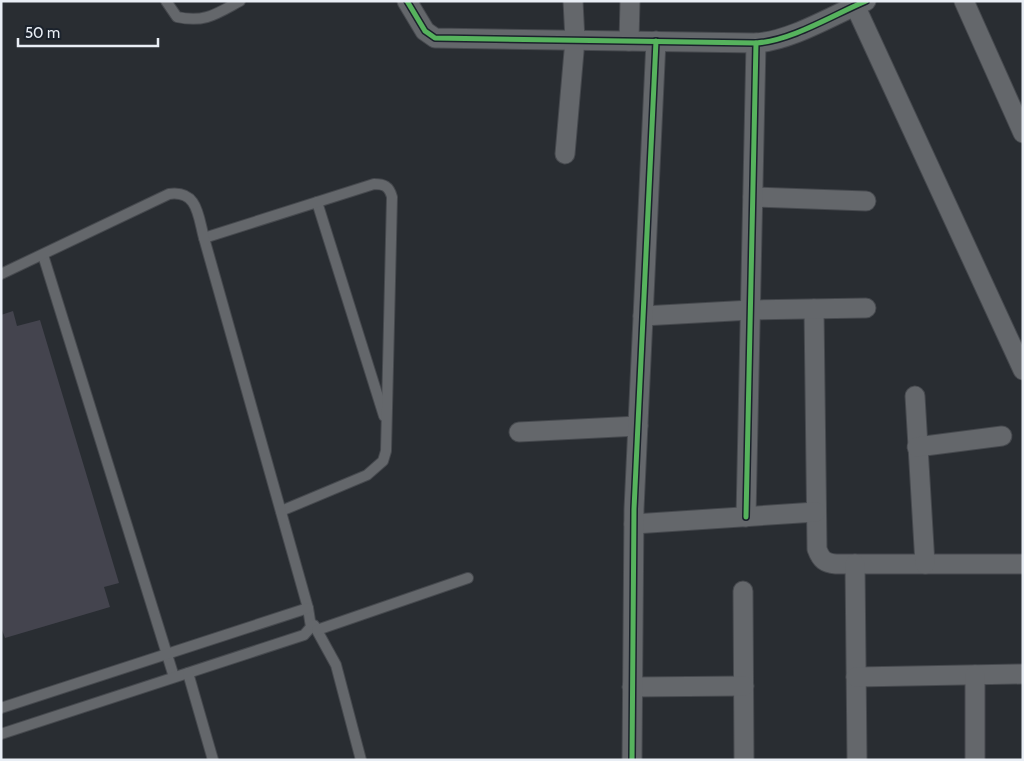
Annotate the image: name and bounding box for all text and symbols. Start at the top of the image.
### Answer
scale bar [18,15,158,47]
text: 50 m [25,24,60,42]

